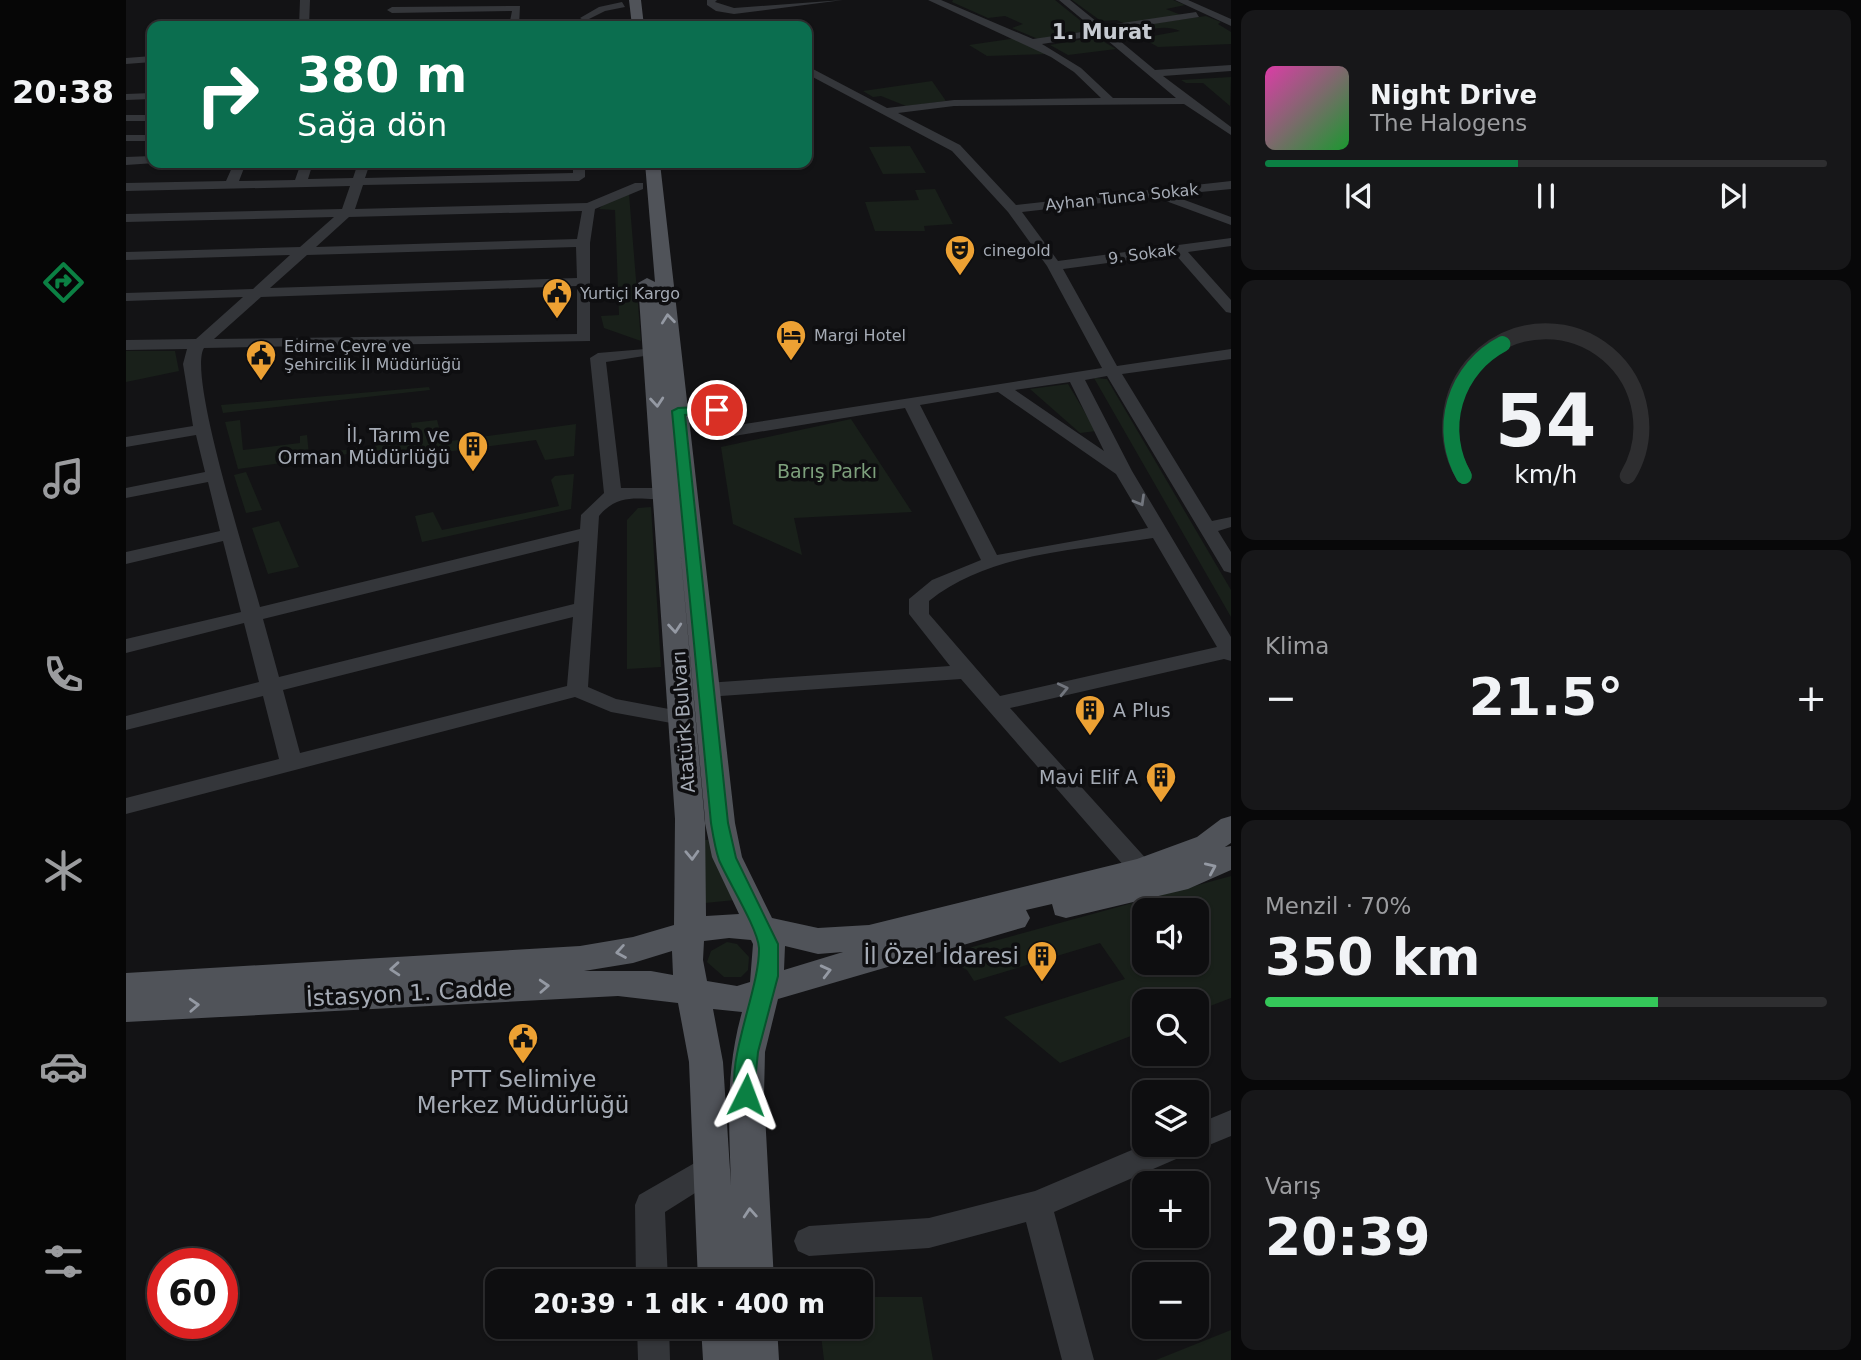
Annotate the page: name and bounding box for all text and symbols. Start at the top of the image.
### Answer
district label: 1. Murat [1052,20,1152,44]
text: 380 m [297,47,467,104]
icon: right [182,49,273,140]
text: 20:38 [12,73,114,111]
text: Night Drive [1370,80,1537,110]
text: Sağa dön [297,106,447,144]
text: The Halogens [1370,110,1527,136]
icon: previous [1340,177,1378,215]
icon: pause [1527,177,1565,215]
icon: next [1714,177,1752,215]
street label: Ayhan Tunca Sokak [1045,179,1200,214]
theatre icon: cinegold [943,233,977,277]
street label: 9. Sokak [1107,240,1178,268]
place label: cinegold [983,241,1051,260]
icon: directions [39,258,88,307]
public building icon: Yurtiçi Kargo [540,276,574,320]
place label: Yurtiçi Kargo [579,284,680,303]
one-way arrow [661,313,676,325]
hotel icon: Margi Hotel [774,318,808,362]
place label: Margi Hotel [814,326,906,345]
place label: Edirne Çevre ve Şehircilik İl Müdürlüğü [284,337,461,374]
public building icon: Edirne Çevre ve Şehircilik İl Müdürlüğü [244,338,278,382]
text: 54 [1495,378,1597,463]
pin [687,380,747,440]
icon: arrive [698,391,736,429]
one-way arrow [649,396,664,407]
place label: İl, Tarım ve Orman Müdürlüğü [278,424,450,468]
building icon: İl, Tarım ve Orman Müdürlüğü [456,429,490,473]
icon: music [39,454,88,503]
park label: Barış Parkı [777,460,877,482]
text: km/h [1514,460,1578,489]
one-way arrow [1132,494,1145,507]
one-way arrow [667,623,682,634]
text: Klima [1265,633,1329,659]
icon: phone [39,650,88,699]
street label: Atatürk Bulvarı [667,650,699,794]
text: 21.5° [1469,667,1623,727]
text: − [1265,676,1297,720]
text: + [1795,676,1827,720]
one-way arrow [1057,682,1069,697]
building icon: A Plus [1073,693,1107,737]
place label: A Plus [1113,699,1171,721]
building icon: Mavi Elif A [1144,760,1178,804]
place label: Mavi Elif A [1039,766,1138,788]
icon: climate [39,846,88,895]
one-way arrow [684,850,699,861]
one-way arrow [1204,862,1216,876]
text: Menzil · 70% [1265,893,1411,919]
map controls [1132,898,1209,1339]
button: sound [1132,898,1209,975]
text: 350 km [1265,927,1480,987]
building icon: İl Özel İdaresi [1025,939,1059,983]
place label: İl Özel İdaresi [864,942,1019,969]
one-way arrow [615,944,627,959]
one-way arrow [389,961,400,976]
one-way arrow [819,965,831,979]
street label: İstasyon 1. Cadde [305,974,513,1011]
one-way arrow [538,979,549,994]
button: search [1132,989,1209,1066]
one-way arrow [189,997,200,1012]
public building icon: PTT Selimiye Merkez Müdürlüğü [506,1021,540,1065]
icon: car [39,1042,88,1091]
position arrow [709,1058,783,1132]
place label: PTT Selimiye Merkez Müdürlüğü [417,1066,629,1118]
button: layers [1132,1080,1209,1157]
button: + [1132,1171,1209,1248]
text: Varış [1265,1173,1321,1199]
one-way arrow [743,1207,758,1218]
text: 20:39 [1265,1207,1431,1267]
icon: filters [39,1237,88,1286]
speed limit sign: 60 [147,1248,238,1339]
button: − [1132,1262,1209,1339]
text: 20:39 · 1 dk · 400 m [533,1289,825,1319]

